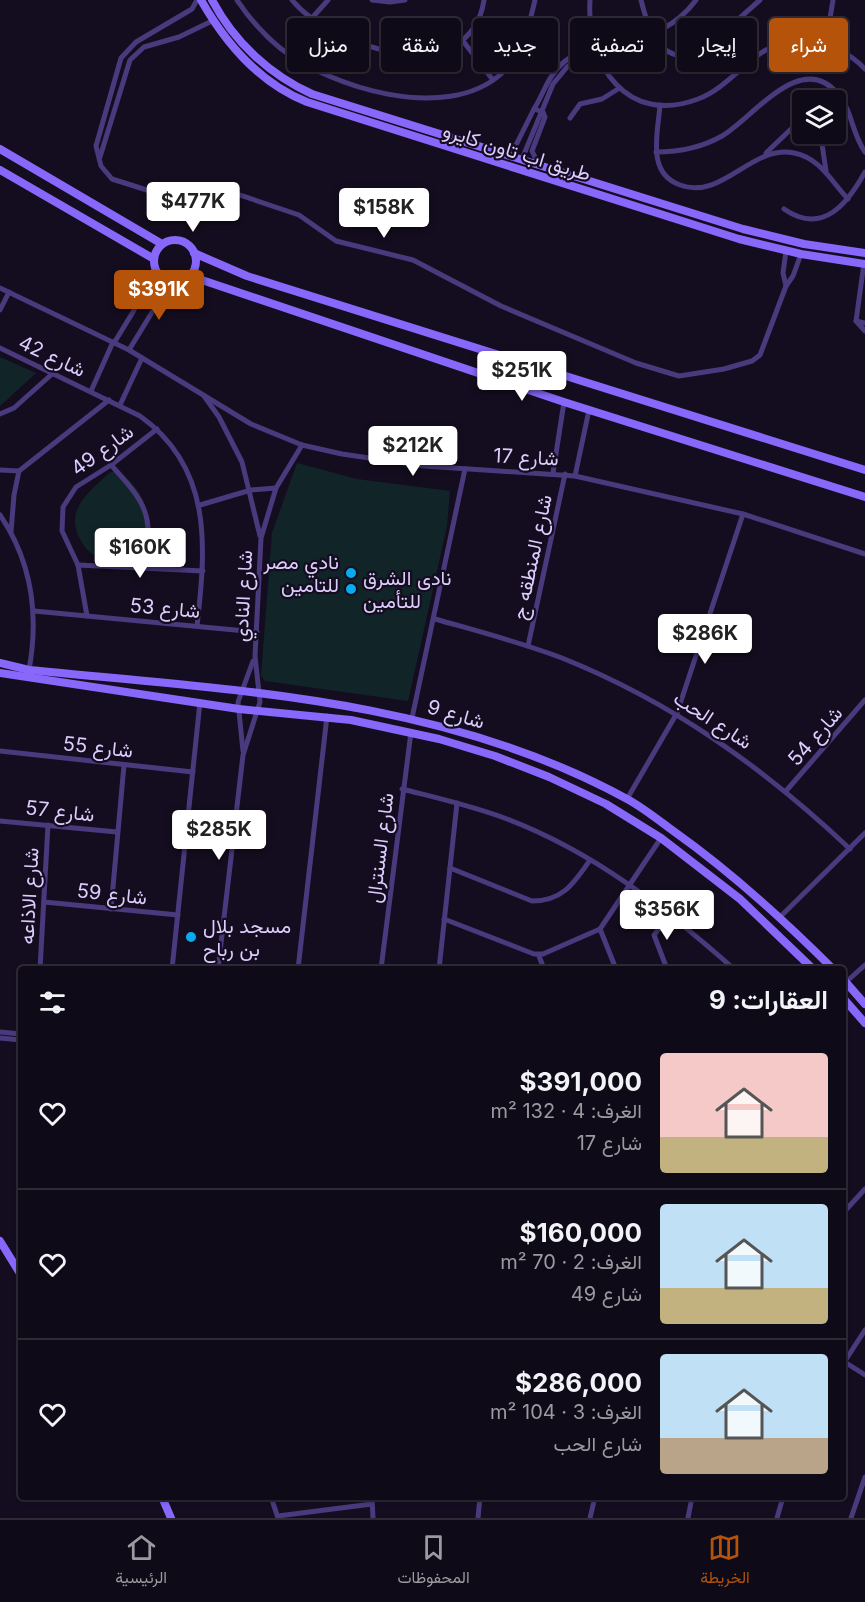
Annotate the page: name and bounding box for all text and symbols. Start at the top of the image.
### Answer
chip: منزل [287,18,369,72]
chip: شقة [381,18,461,72]
chip: جديد [473,18,558,72]
chip: تصفية [570,18,665,72]
chip: إيجار [677,18,757,72]
chip: شراء [769,18,848,72]
map controls [792,90,846,144]
button: layers [792,90,846,144]
street label: طريق اب تاون كايرو [440,118,594,187]
pin: $477K [151,182,235,233]
pin: $158K [342,188,426,239]
text: $477K [161,189,225,213]
text: $158K [353,195,415,219]
pin: $391K [117,270,201,321]
text: $391K [128,277,190,301]
street label: شارع 42 [14,330,89,384]
pin: $251K [480,351,564,402]
text: $251K [491,358,553,382]
street label: شارع 49 [66,419,139,482]
pin: $212K [371,426,455,477]
text: $212K [382,433,444,457]
street label: شارع 17 [493,443,559,473]
street label: شارع المنطقه ج [507,492,559,622]
pin: $160K [98,528,182,579]
text: $160K [109,535,171,559]
street label: شارع النادي [229,549,262,643]
place label: نادي مصر للتامين [262,550,339,597]
marker: نادي مصر للتامين [344,566,358,580]
place label: نادى الشرق للتأمين [363,566,452,613]
marker: نادى الشرق للتأمين [344,582,358,596]
street label: شارع 53 [129,593,201,625]
pin: $286K [663,614,747,665]
text: $286K [672,621,738,645]
street label: شارع الحب [668,686,757,756]
street label: شارع 9 [424,694,487,735]
street label: شارع 54 [783,701,849,772]
street label: شارع 55 [62,731,134,765]
street label: شارع السنترال [361,792,401,905]
street label: شارع 57 [24,795,96,829]
pin: $285K [177,810,261,861]
text: $285K [186,817,252,841]
street label: شارع الاذاعه [14,847,46,945]
street label: شارع 59 [76,878,148,912]
pin: $356K [625,890,709,941]
text: $356K [634,897,700,921]
place label: مسجد بلال بن رباح [203,914,291,963]
marker: مسجد بلال بن رباح [184,930,198,944]
text: العقارات: 9 [709,984,828,1015]
icon: filters [36,986,69,1019]
text: $391,000 [520,1066,642,1097]
icon: home [708,1077,780,1149]
icon: heart [36,1097,69,1130]
text: الغرف: 4 · 132 m² [490,1099,642,1123]
text: شارع 17 [577,1131,642,1155]
text: $160,000 [520,1217,642,1248]
icon: home [708,1228,780,1300]
icon: heart [36,1248,69,1281]
text: الغرف: 2 · 70 m² [500,1250,642,1274]
text: شارع 49 [571,1282,642,1306]
text: $286,000 [515,1367,642,1398]
icon: home [708,1378,780,1450]
icon: heart [36,1398,69,1431]
text: الغرف: 3 · 104 m² [490,1400,642,1424]
text: شارع الحب [554,1432,642,1456]
tab: الرئيسية [115,1531,167,1592]
tab: المحفوظات [398,1531,470,1592]
tab: الخريطة [700,1531,750,1592]

